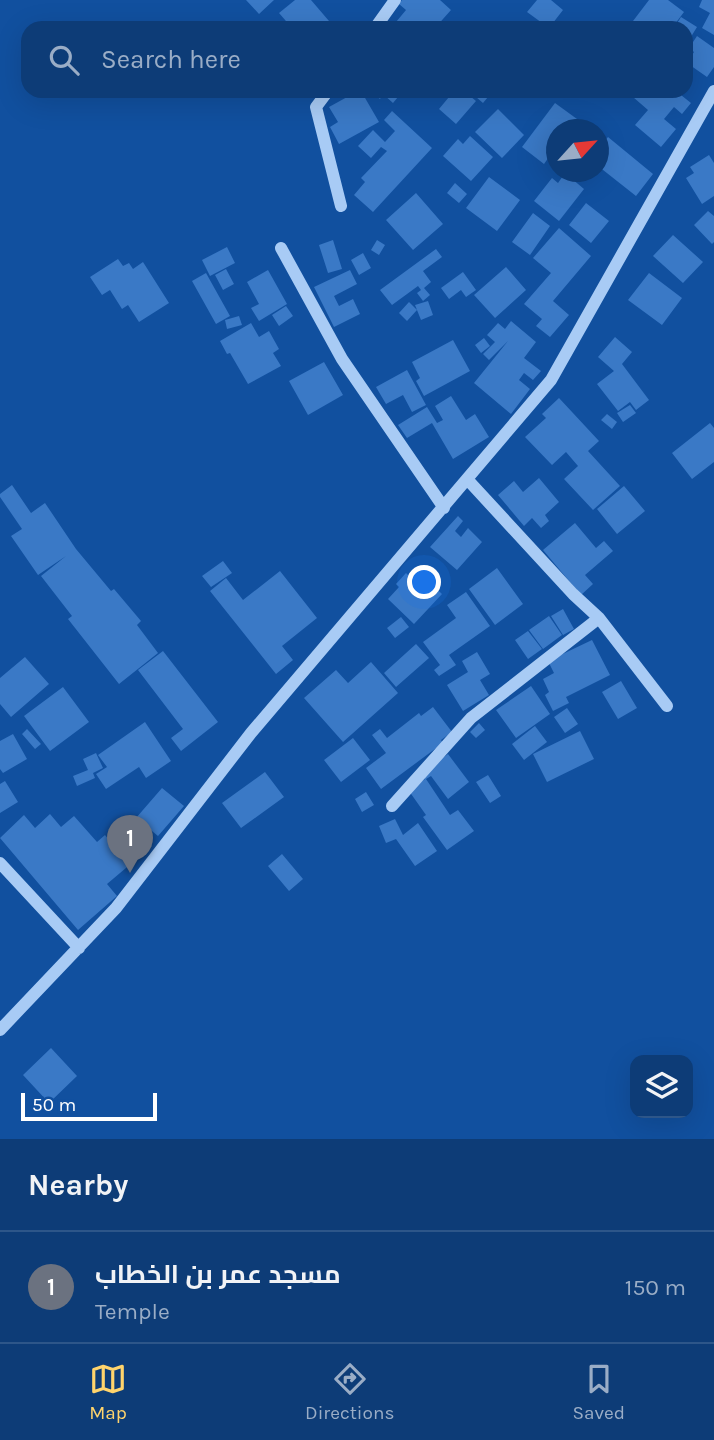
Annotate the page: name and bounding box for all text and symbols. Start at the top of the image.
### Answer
search box [21,21,693,98]
icon: search [45,41,83,79]
text: Search here [101,44,241,75]
north arrow [546,119,609,182]
your location [407,565,441,599]
pin: 1 [107,815,153,873]
map controls [630,1055,693,1118]
button: layers [630,1055,693,1118]
scale bar [21,1090,158,1122]
text: 50 m [32,1094,76,1116]
text: Nearby [28,1167,128,1203]
text: مسجد عمر بن الخطاب [95,1259,341,1290]
text: 1 [47,1274,55,1301]
text: 150 m [625,1274,686,1301]
text: Temple [95,1298,170,1325]
tab: Map [89,1360,127,1424]
tab: Directions [305,1360,394,1424]
tab: Saved [572,1360,625,1424]

